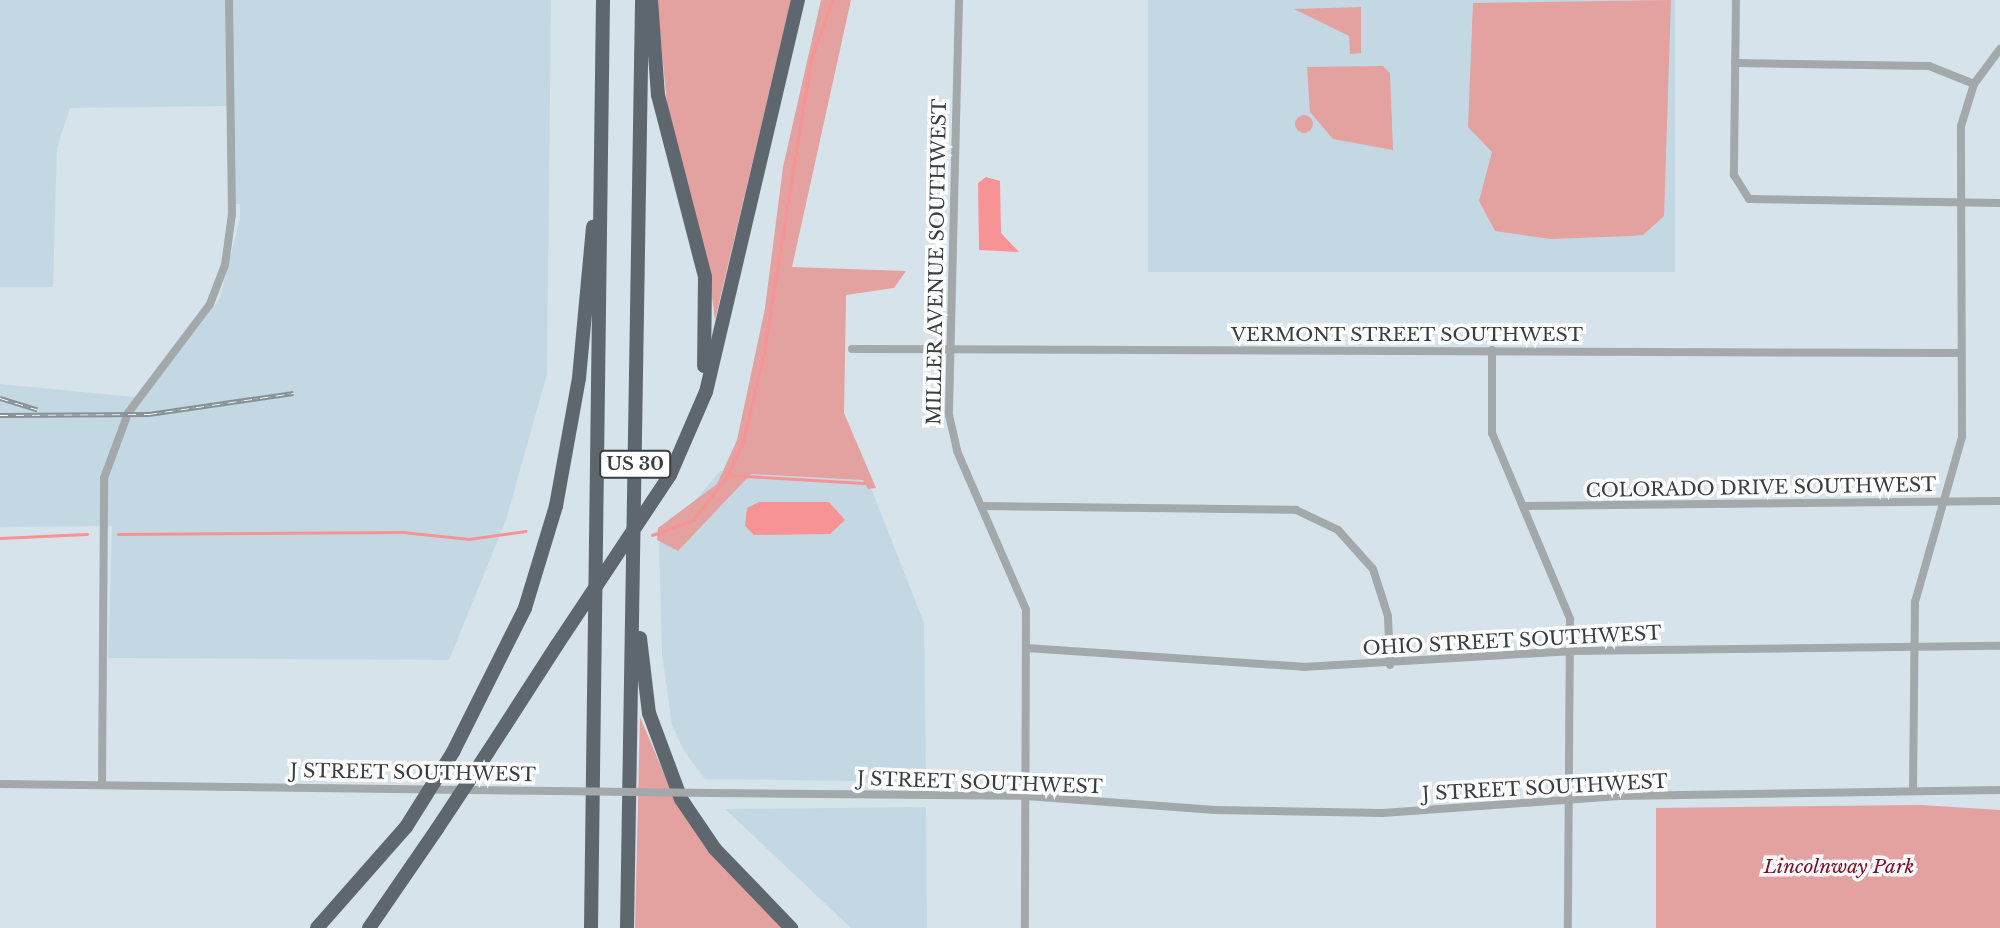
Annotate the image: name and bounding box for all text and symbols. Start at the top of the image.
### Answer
street label: MILLER AVENUE SOUTHWEST [923,98,951,426]
street label: VERMONT STREET SOUTHWEST [1230,324,1584,346]
road number: US 30 [598,450,672,478]
street label: COLORADO DRIVE SOUTHWEST [1586,474,1936,502]
street label: OHIO STREET SOUTHWEST [1362,622,1662,660]
street label: J STREET SOUTHWEST [290,759,536,787]
street label: J STREET SOUTHWEST [857,767,1103,799]
street label: J STREET SOUTHWEST [1421,770,1669,806]
park label: Lincolnway Park [1764,856,1914,878]

